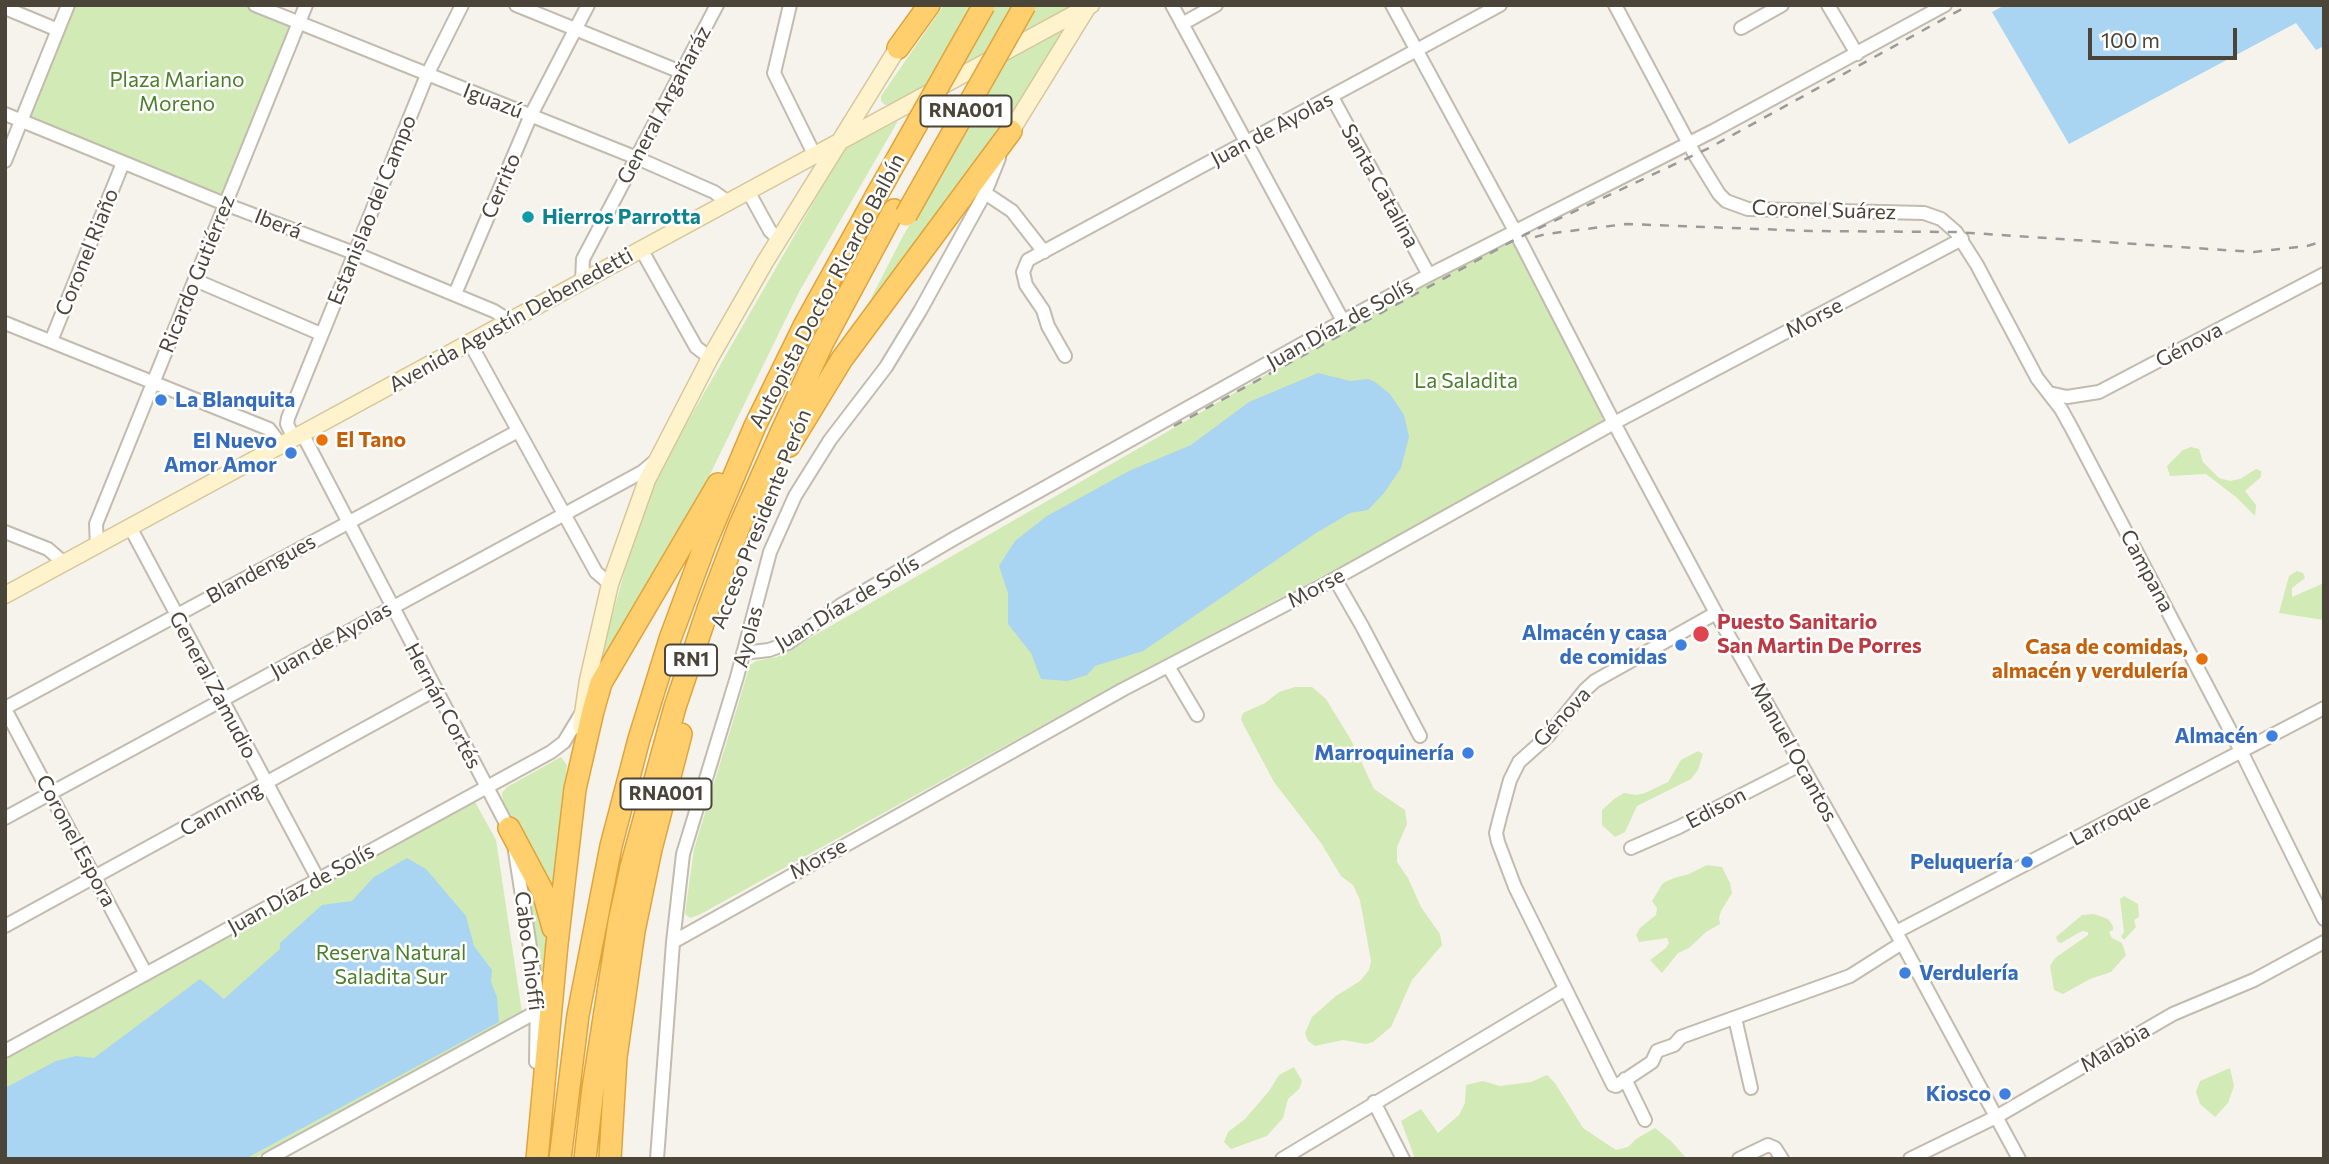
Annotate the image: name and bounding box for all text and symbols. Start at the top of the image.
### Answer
scale bar [2091,14,2240,58]
street label: General Argañaráz [612,22,716,188]
text: 100 m [2101,27,2160,52]
park label: Plaza Mariano Moreno [109,67,245,117]
street label: Iguazú [459,78,527,124]
street label: Juan de Ayolas [1207,86,1337,172]
road number: RNA001 [920,96,1012,127]
street label: Estanislao del Campo [322,111,422,309]
street label: Santa Catalina [1336,120,1424,252]
street label: Cerrito [476,149,526,223]
street label: Autopista Doctor Ricardo Balbín [744,150,910,432]
street label: Coronel Riaño [50,185,124,319]
street label: Ricardo Gutiérrez [154,192,240,356]
street label: Coronel Suárez [1751,195,1897,225]
street label: Iberá [251,204,305,244]
place label: Hierros Parrotta [542,204,701,230]
marker: Hierros Parrotta [520,209,536,225]
street label: Avenida Agustín Debenedetti [385,242,637,398]
street label: Juan Díaz de Solís [1262,273,1418,375]
street label: Morse [1781,292,1847,344]
street label: Génova [2151,317,2227,373]
park label: La Saladita [1414,368,1518,394]
place label: La Blanquita [175,387,295,413]
marker: La Blanquita [153,392,169,408]
street label: Acceso Presidente Perón [705,406,817,632]
place label: El Tano [336,427,406,453]
place label: El Nuevo Amor Amor [164,428,277,478]
marker: El Tano [314,432,330,448]
marker: El Nuevo Amor Amor [283,445,299,461]
street label: Campana [2115,525,2179,617]
street label: Blandengues [202,529,320,609]
street label: Juan Díaz de Solís [770,550,924,656]
street label: Morse [1283,562,1349,614]
street label: Juan de Ayolas [266,596,396,684]
street label: Ayolas [728,604,768,670]
street label: General Zamudio [164,607,262,763]
place label: Puesto Sanitario San Martin De Porres [1717,609,1922,659]
place label: Almacén y casa de comidas [1522,620,1667,670]
marker: Puesto Sanitario San Martin De Porres [1691,624,1711,644]
place label: Casa de comidas, almacén y verdulería [1992,634,2188,684]
marker: Almacén y casa de comidas [1673,637,1689,653]
street label: Hernán Cortés [399,639,487,773]
road number: RN1 [665,645,717,676]
marker: Casa de comidas, almacén y verdulería [2194,651,2210,667]
street label: Manuel Ocantos [1745,678,1843,826]
street label: Génova [1528,682,1596,752]
place label: Almacén [2174,723,2258,749]
marker: Almacén [2264,728,2280,744]
place label: Marroquinería [1314,740,1454,766]
marker: Marroquinería [1460,745,1476,761]
street label: Coronel Espora [31,771,121,911]
street label: Cannning [175,776,267,842]
road number: RNA001 [620,778,712,810]
street label: Edison [1682,782,1750,834]
street label: Larroque [2066,788,2154,852]
street label: Morse [785,833,851,885]
street label: Juan Díaz de Solís [223,838,379,940]
place label: Peluquería [1910,849,2013,875]
marker: Peluquería [2019,854,2035,870]
street label: Cabo Chioffi [509,890,549,1012]
park label: Reserva Natural Saladita Sur [316,940,466,990]
place label: Verdulería [1919,960,2018,986]
marker: Verdulería [1897,965,1913,981]
street label: Malabia [2076,1018,2154,1078]
place label: Kiosco [1926,1081,1991,1107]
marker: Kiosco [1997,1086,2013,1102]

